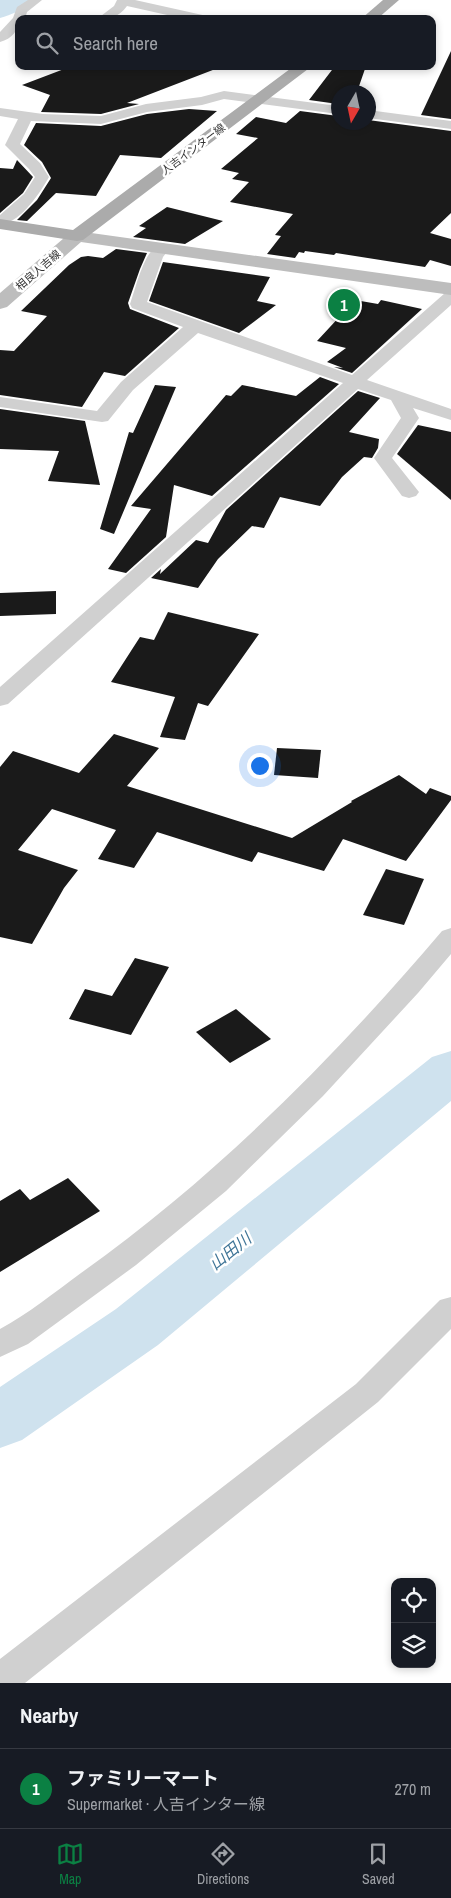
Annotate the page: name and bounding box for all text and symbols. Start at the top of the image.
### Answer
search box [15,15,436,70]
icon: search [33,29,61,57]
text: Search here [73,30,158,56]
north arrow [331,85,376,130]
street label: 人吉インター線 [158,120,228,178]
street label: 相良人吉線 [13,247,63,293]
pin: 1 [328,286,360,324]
your location [247,753,273,779]
water label: 山田川 [204,1226,257,1275]
map controls [391,1578,436,1668]
button: locate [391,1578,436,1623]
button: layers [391,1623,436,1668]
text: Nearby [20,1701,78,1730]
text: ファミリーマート [67,1765,219,1791]
text: 1 [32,1778,40,1800]
text: 270 m [395,1778,431,1800]
text: Supermarket · 人吉インター線 [67,1793,265,1815]
tab: Map [56,1840,84,1888]
tab: Directions [197,1840,249,1888]
tab: Saved [362,1840,395,1888]

